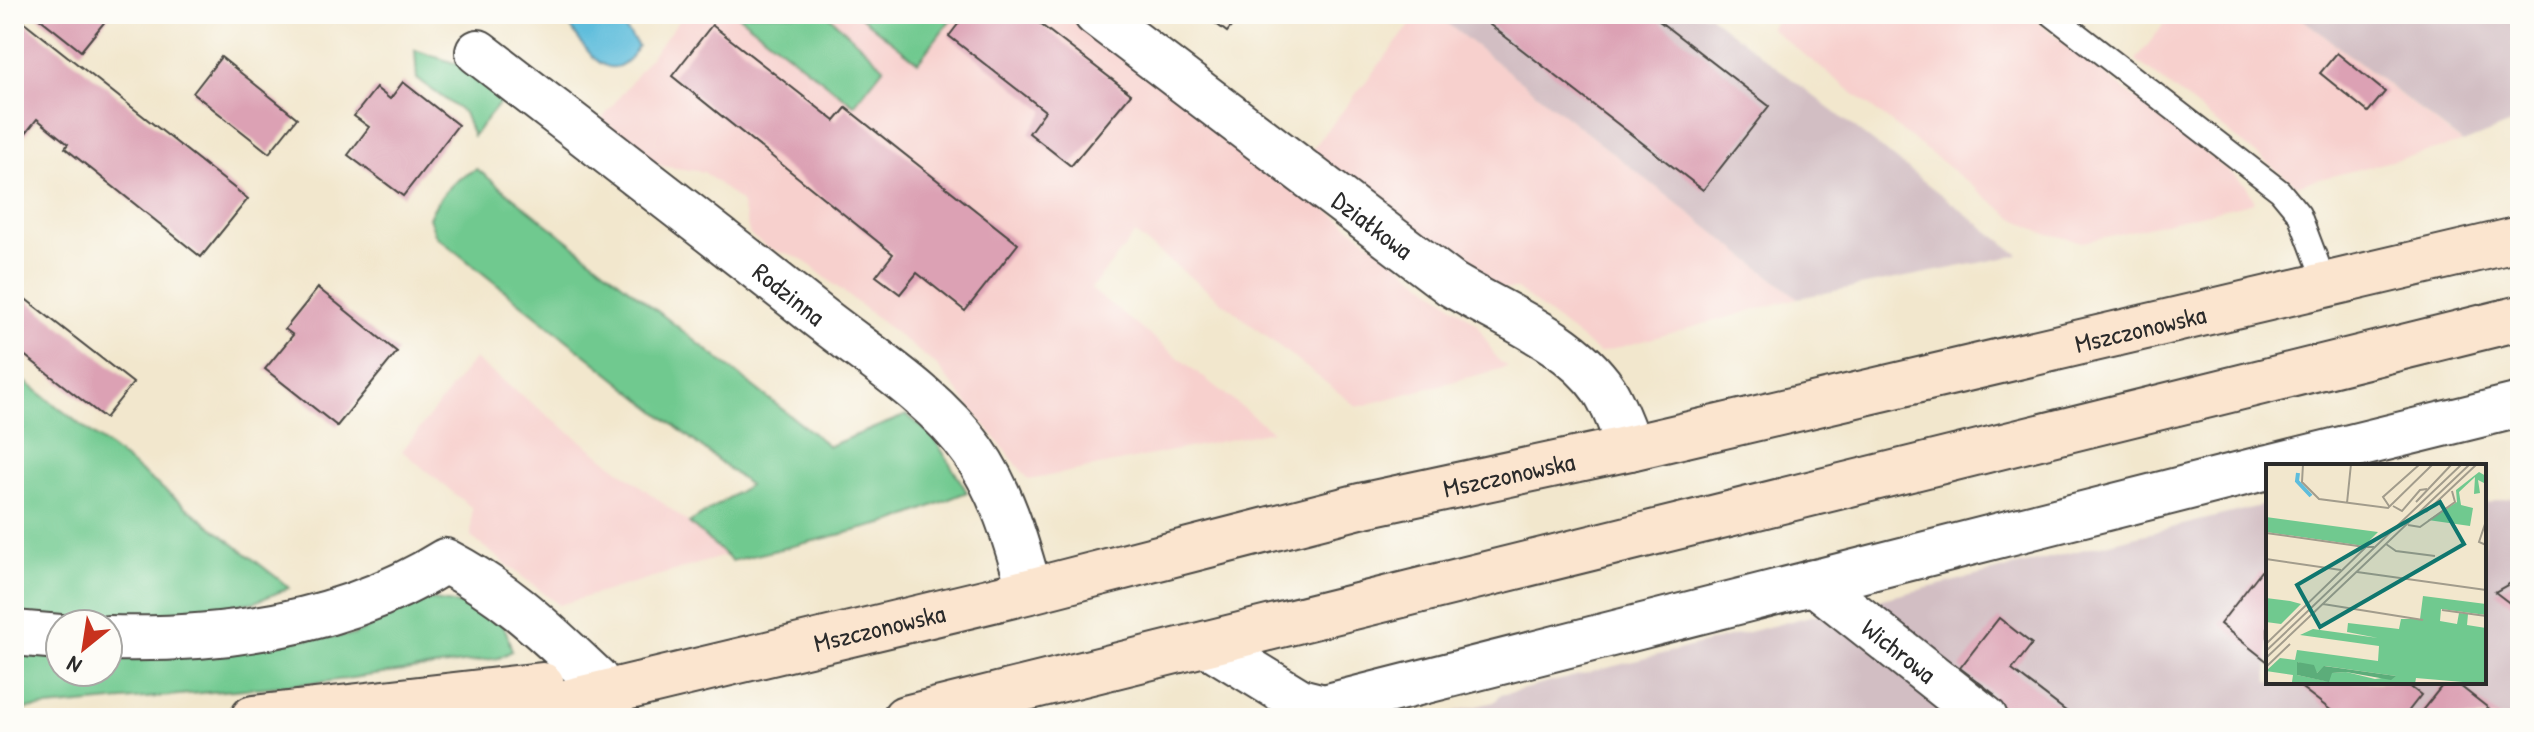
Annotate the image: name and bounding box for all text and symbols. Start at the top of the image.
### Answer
street label: Działkowa [1325,183,1421,267]
street label: Rodzinna [746,254,833,333]
street label: Mszczonowska [2071,296,2209,361]
street label: Mszczonowska [1440,443,1578,505]
inset map [2266,464,2486,684]
street label: Mszczonowska [810,595,948,660]
north arrow [44,608,124,688]
street label: Wichrowa [1855,610,1944,691]
text: N [61,649,87,681]

